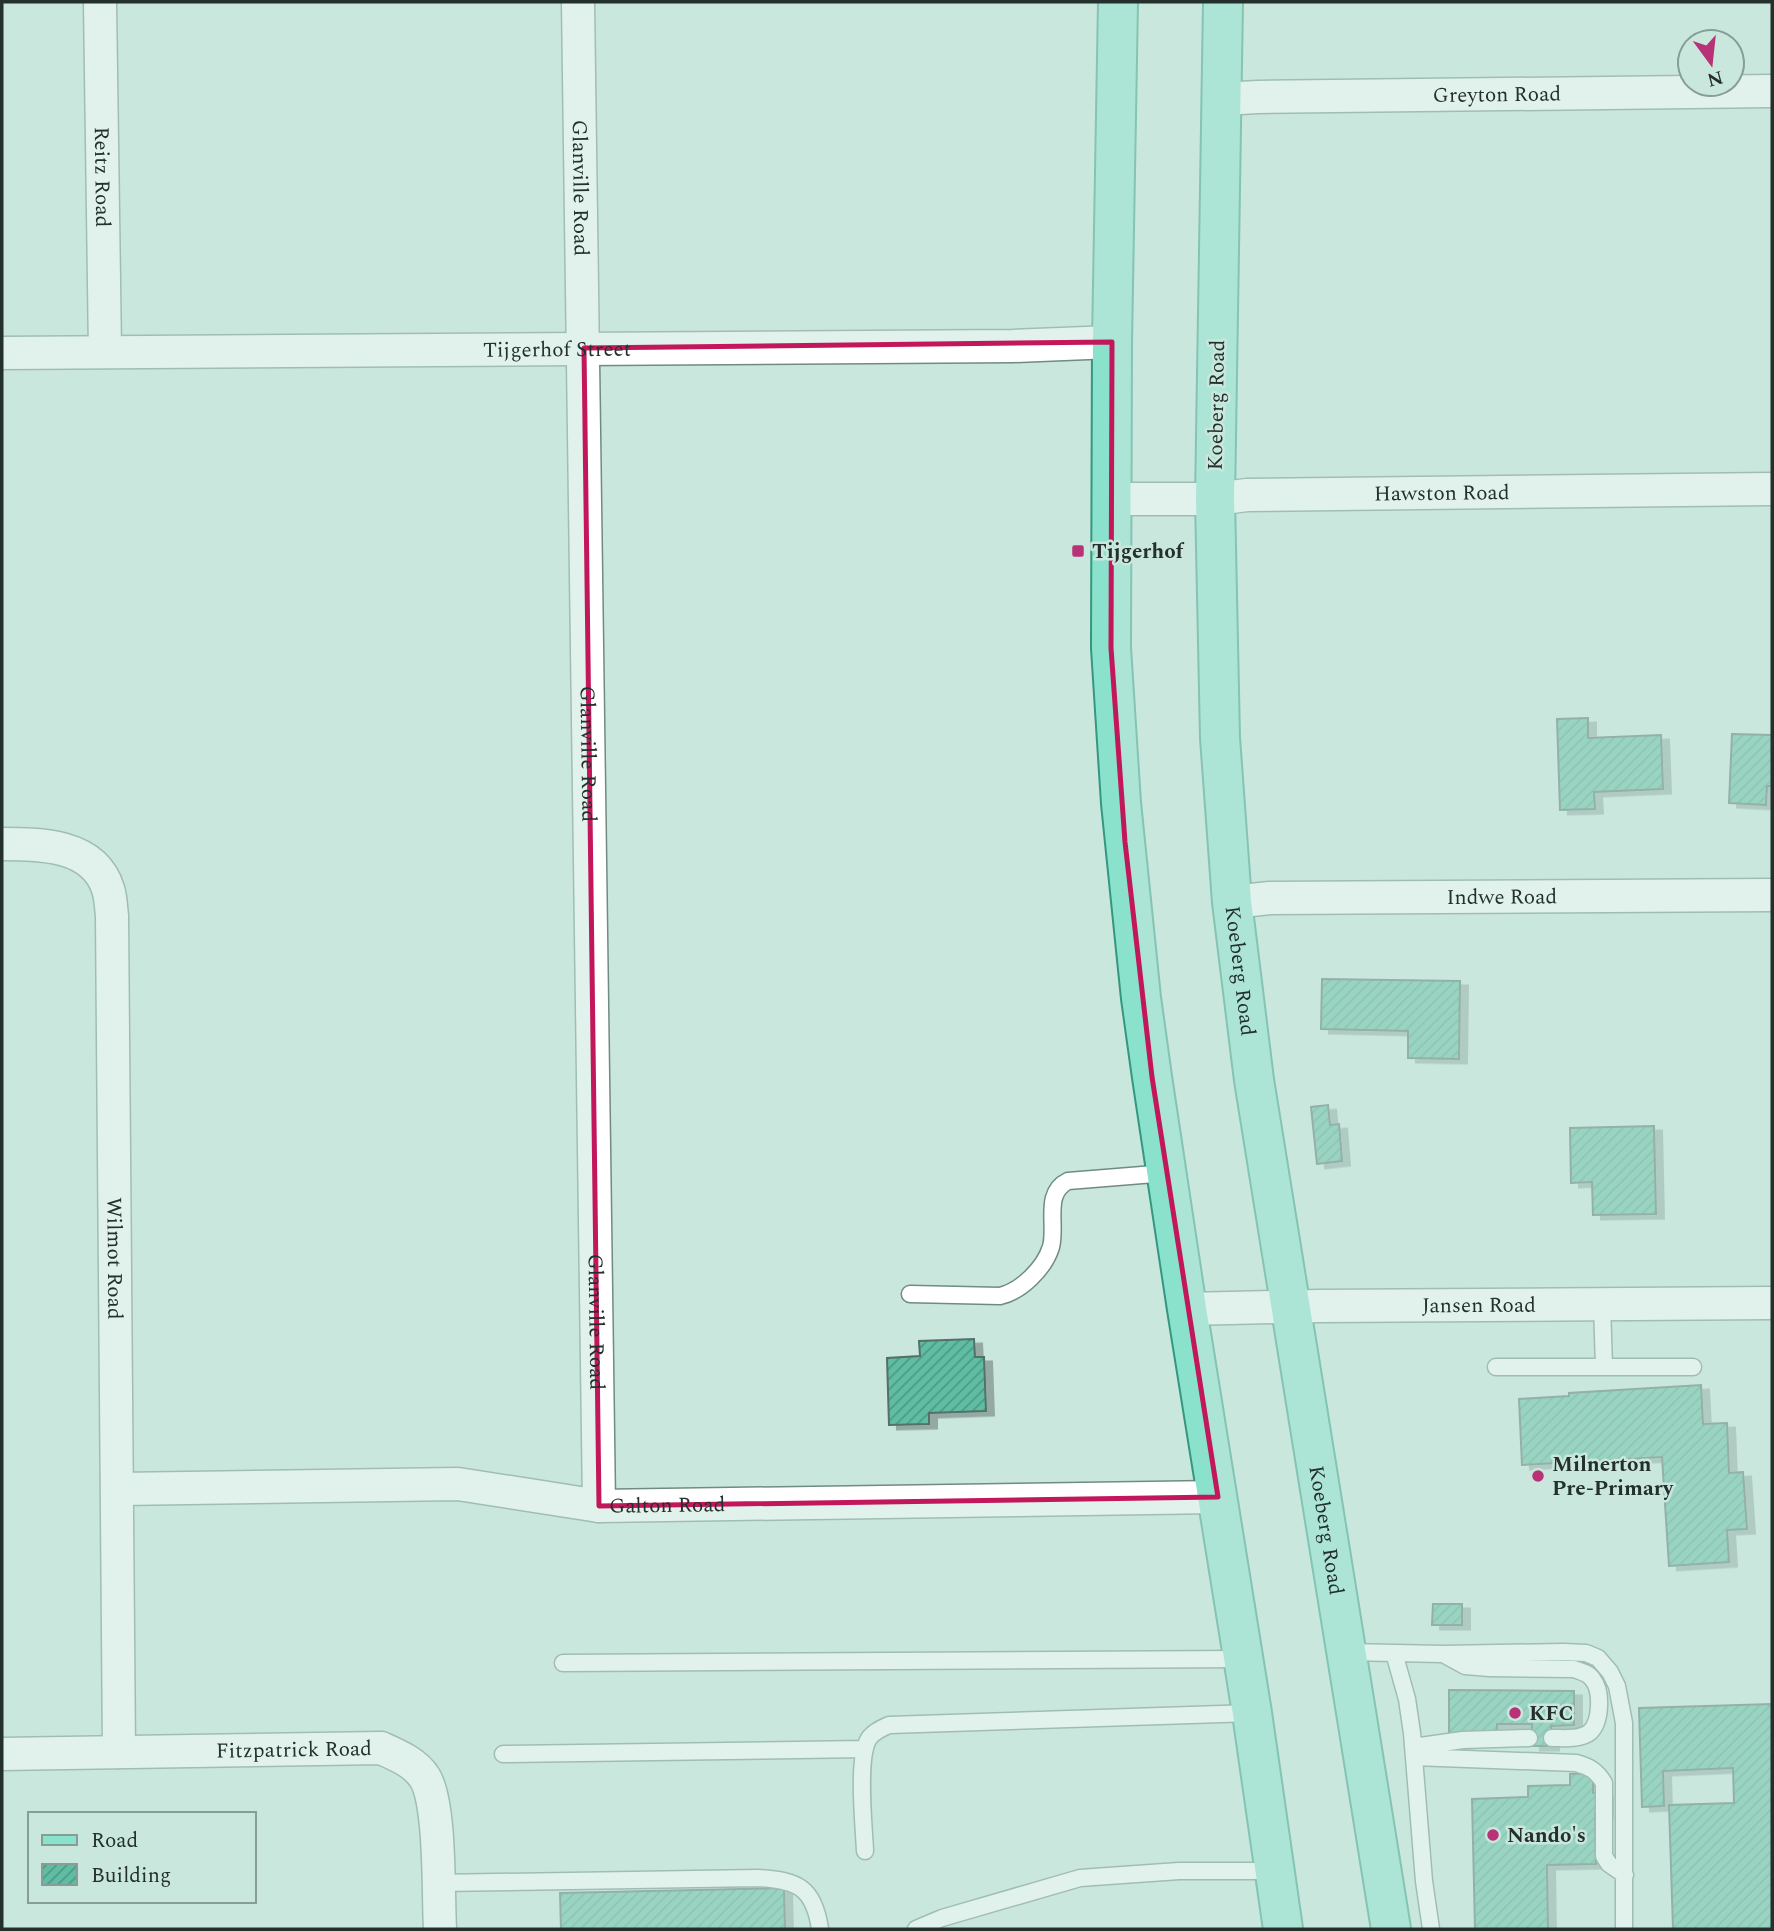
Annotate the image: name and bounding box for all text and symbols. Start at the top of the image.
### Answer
north arrow [1676,28,1746,98]
text: N [1704,62,1726,94]
street label: Greyton Road [1433,78,1561,112]
street label: Glanville Road [563,120,597,256]
street label: Reitz Road [85,126,118,228]
street label: Tijgerhof Street [483,334,631,367]
street label: Koeberg Road [1200,339,1234,471]
street label: Hawston Road [1374,477,1510,511]
place label: Tijgerhof [1092,536,1185,568]
marker: Tijgerhof [1070,543,1086,559]
street label: Glanville Road [571,685,604,822]
street label: Indwe Road [1446,881,1557,914]
street label: Koeberg Road [1216,904,1263,1038]
street label: Wilmot Road [97,1197,130,1320]
street label: Glanville Road [578,1253,612,1390]
street label: Jansen Road [1422,1290,1536,1322]
place label: Milnerton Pre-Primary [1552,1449,1674,1505]
street label: Koeberg Road [1299,1463,1352,1598]
marker: Milnerton Pre-Primary [1530,1468,1546,1484]
street label: Galton Road [609,1489,726,1523]
place label: KFC [1529,1698,1573,1730]
marker: KFC [1507,1705,1523,1721]
street label: Fitzpatrick Road [216,1733,372,1768]
legend [28,1812,256,1903]
place label: Nando's [1507,1820,1586,1852]
text: Road [91,1825,138,1857]
marker: Nando's [1485,1827,1501,1843]
text: Building [91,1860,171,1892]

